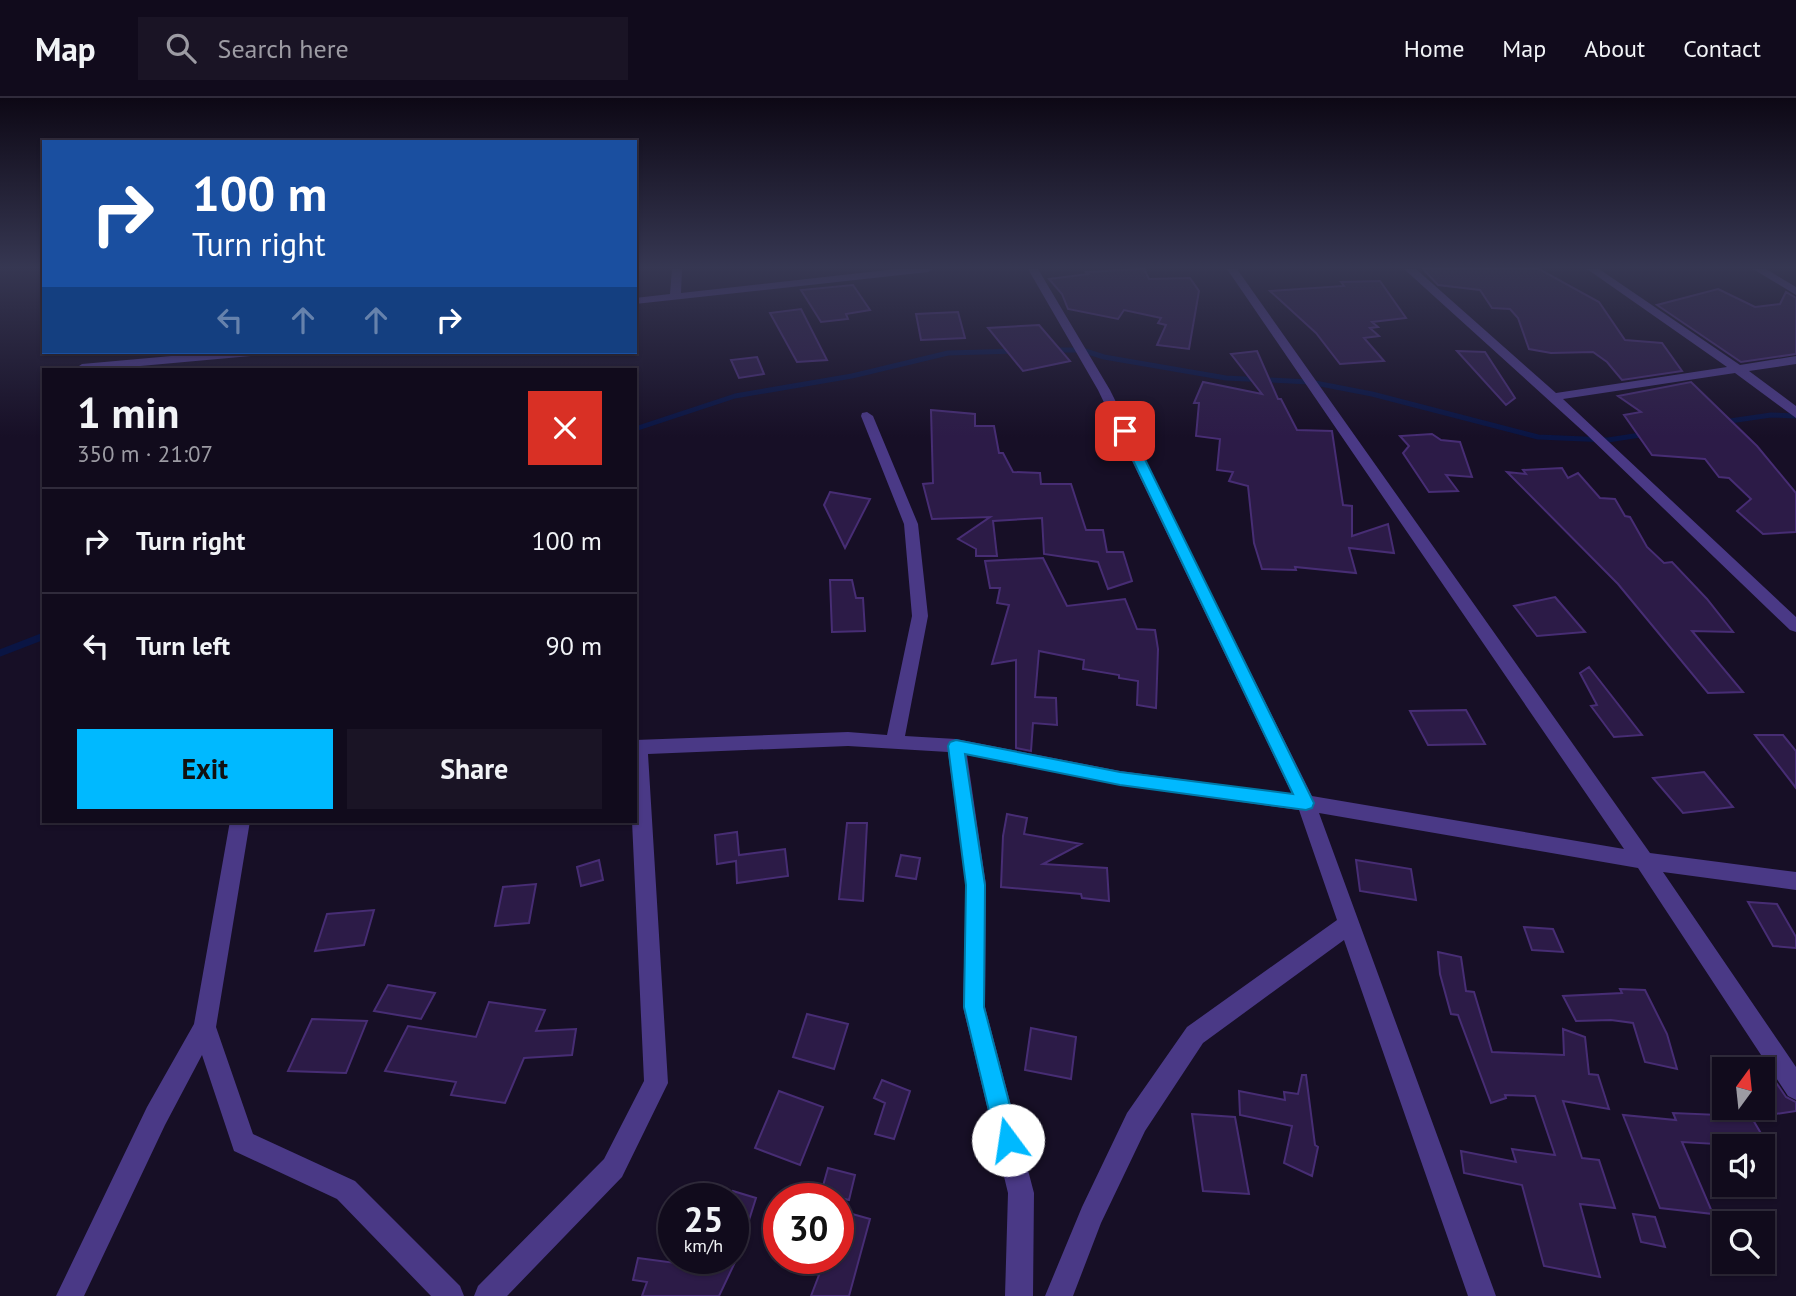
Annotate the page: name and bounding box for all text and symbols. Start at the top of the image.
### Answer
search box [138,17,628,80]
text: Map [35,27,96,70]
icon: search [162,29,200,67]
text: Search here [218,32,349,65]
text: Home [1404,33,1464,64]
text: Map [1502,33,1546,64]
text: About [1584,33,1645,64]
text: Contact [1683,33,1761,64]
text: 100 m [192,161,327,225]
icon: right [77,168,168,259]
text: Turn right [192,223,326,265]
icon: left [211,301,249,339]
icon: ahead [284,301,322,339]
icon: ahead [357,301,395,339]
icon: right [430,301,468,339]
text: 1 min [77,385,179,440]
button: close [528,391,602,465]
pin [1095,401,1155,461]
icon: arrive [1106,412,1144,450]
text: 350 m · 21:07 [77,439,213,468]
icon: right [77,522,115,560]
text: Turn right [136,524,245,557]
text: 100 m [531,524,602,557]
icon: left [77,627,115,665]
text: Turn left [136,629,230,662]
text: 90 m [546,629,602,662]
button: Exit [77,729,333,809]
button: Share [347,729,602,809]
north arrow [1712,1057,1774,1120]
map controls [1712,1057,1775,1274]
position arrow [971,1103,1045,1177]
button: sound [1712,1134,1775,1197]
speed limit sign: 30 [763,1183,854,1274]
text: 25 [684,1196,723,1242]
button: search [1712,1211,1775,1274]
text: km/h [684,1234,723,1257]

